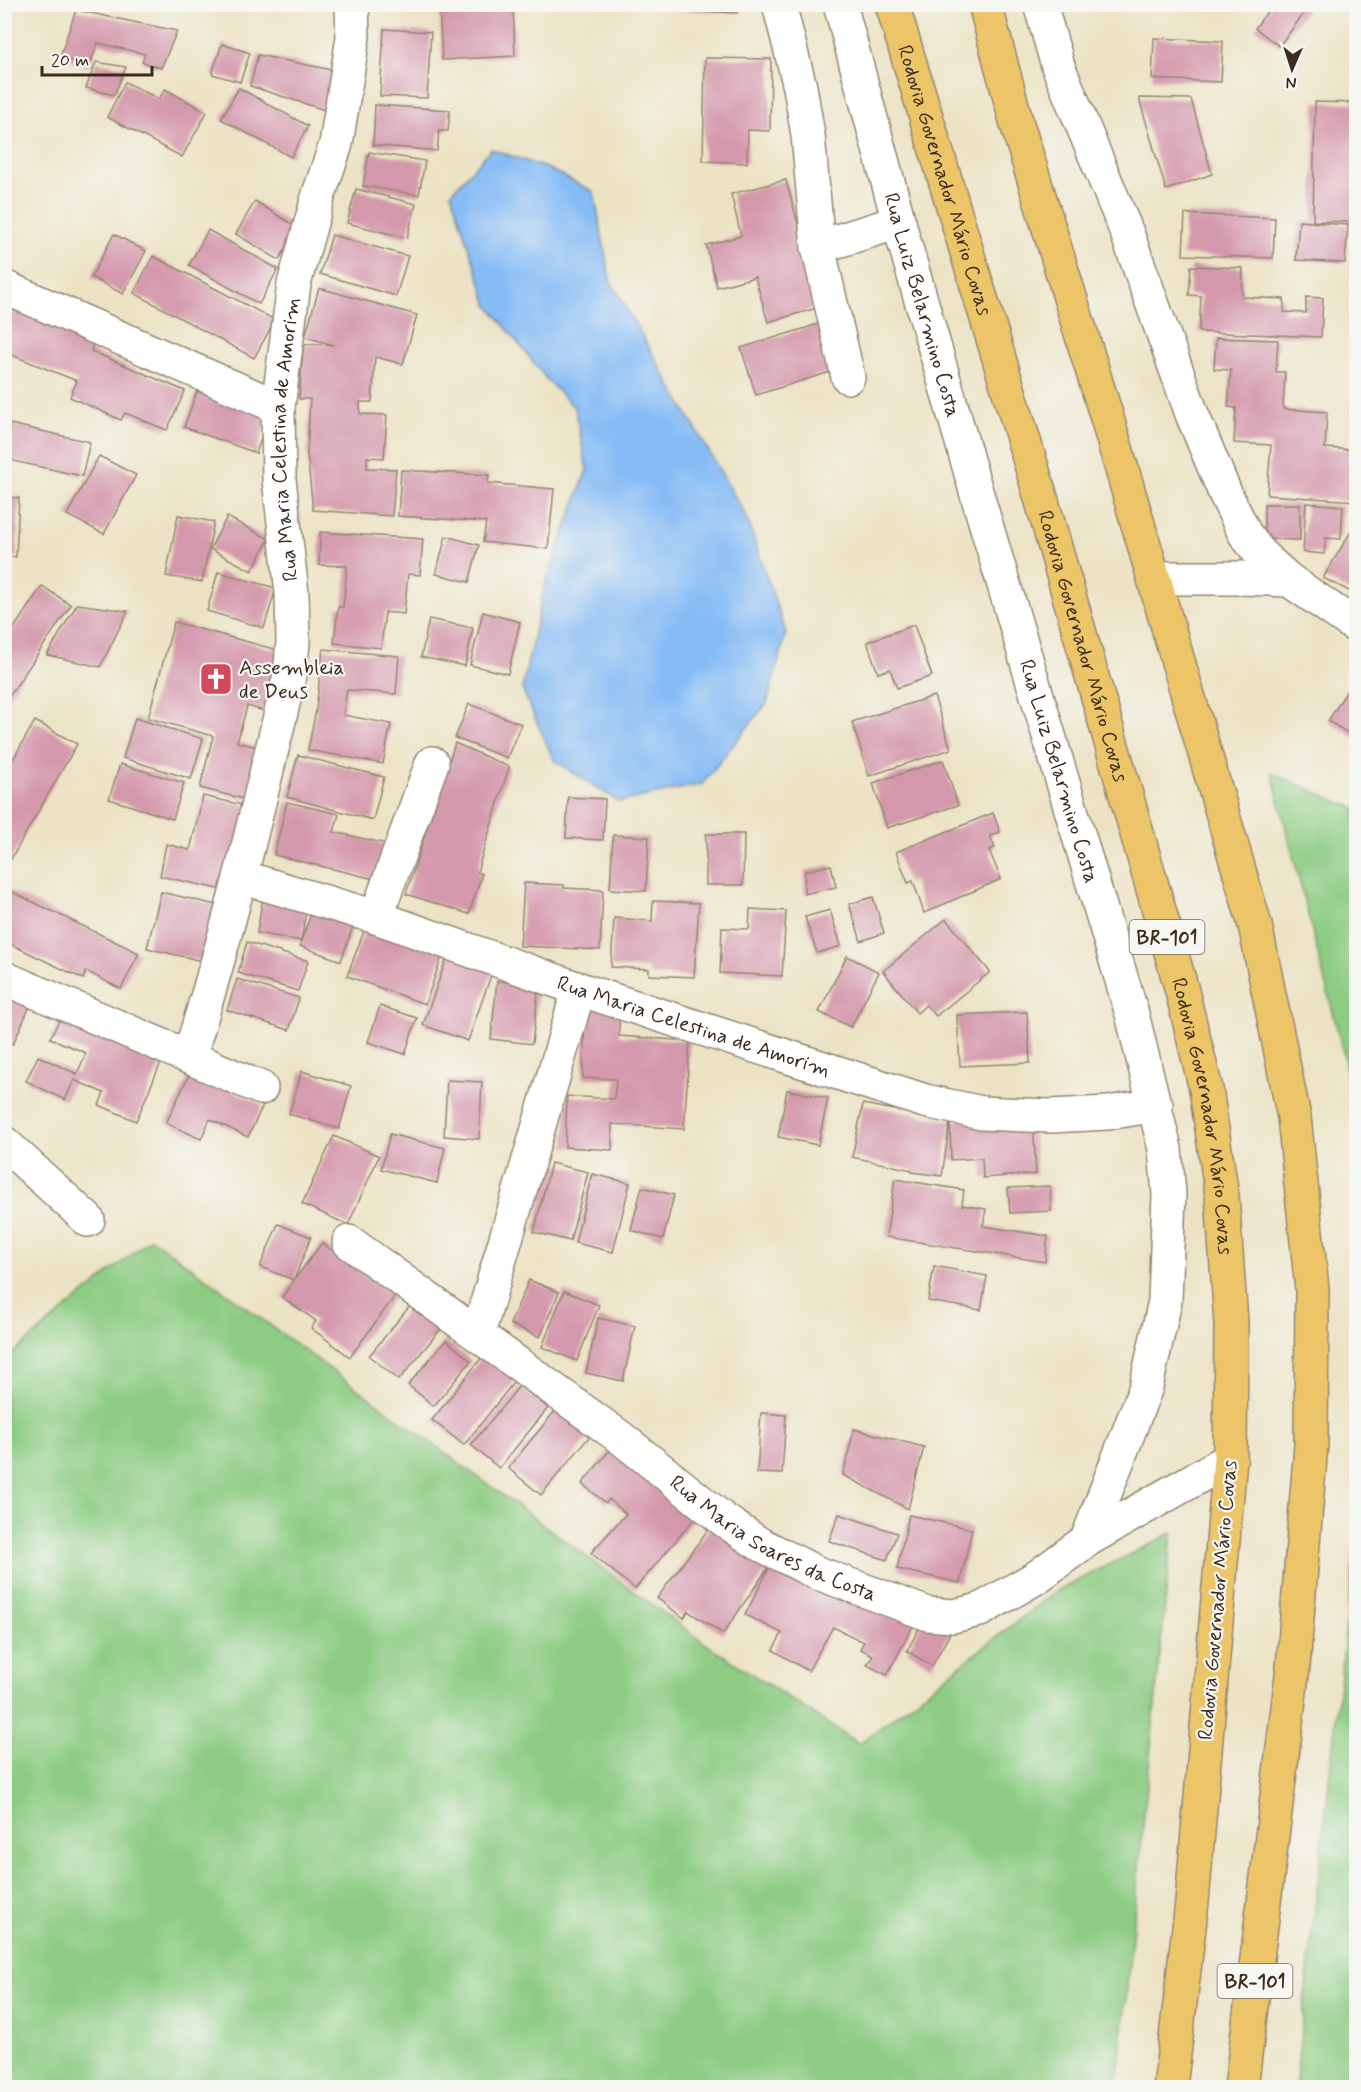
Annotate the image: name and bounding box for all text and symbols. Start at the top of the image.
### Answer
scale bar [42,39,152,77]
north arrow [1262,39,1322,99]
street label: Rodovia Governador Mário Covas [890,42,998,319]
text: 20 m [51,49,89,73]
text: N [1285,72,1297,93]
street label: Rua Luiz Belarmino Costa [877,190,967,421]
street label: Rua Maria Celestina de Amorim [265,295,307,583]
street label: Rodovia Governador Mário Covas [1030,507,1135,785]
place label: Assembleia de Deus [239,654,344,706]
street label: Rua Luiz Belarmino Costa [1012,656,1105,887]
church icon: Assembleia de Deus [198,661,234,697]
road number: BR-101 [1130,920,1204,954]
street label: Rua Maria Celestina de Amorim [553,969,834,1084]
street label: Rodovia Governador Mário Covas [1164,975,1239,1256]
street label: Rodovia Governador Mário Covas [1192,1459,1244,1741]
street label: Rua Maria Soares da Costa [664,1469,880,1609]
road number: BR-101 [1218,1964,1292,1998]

